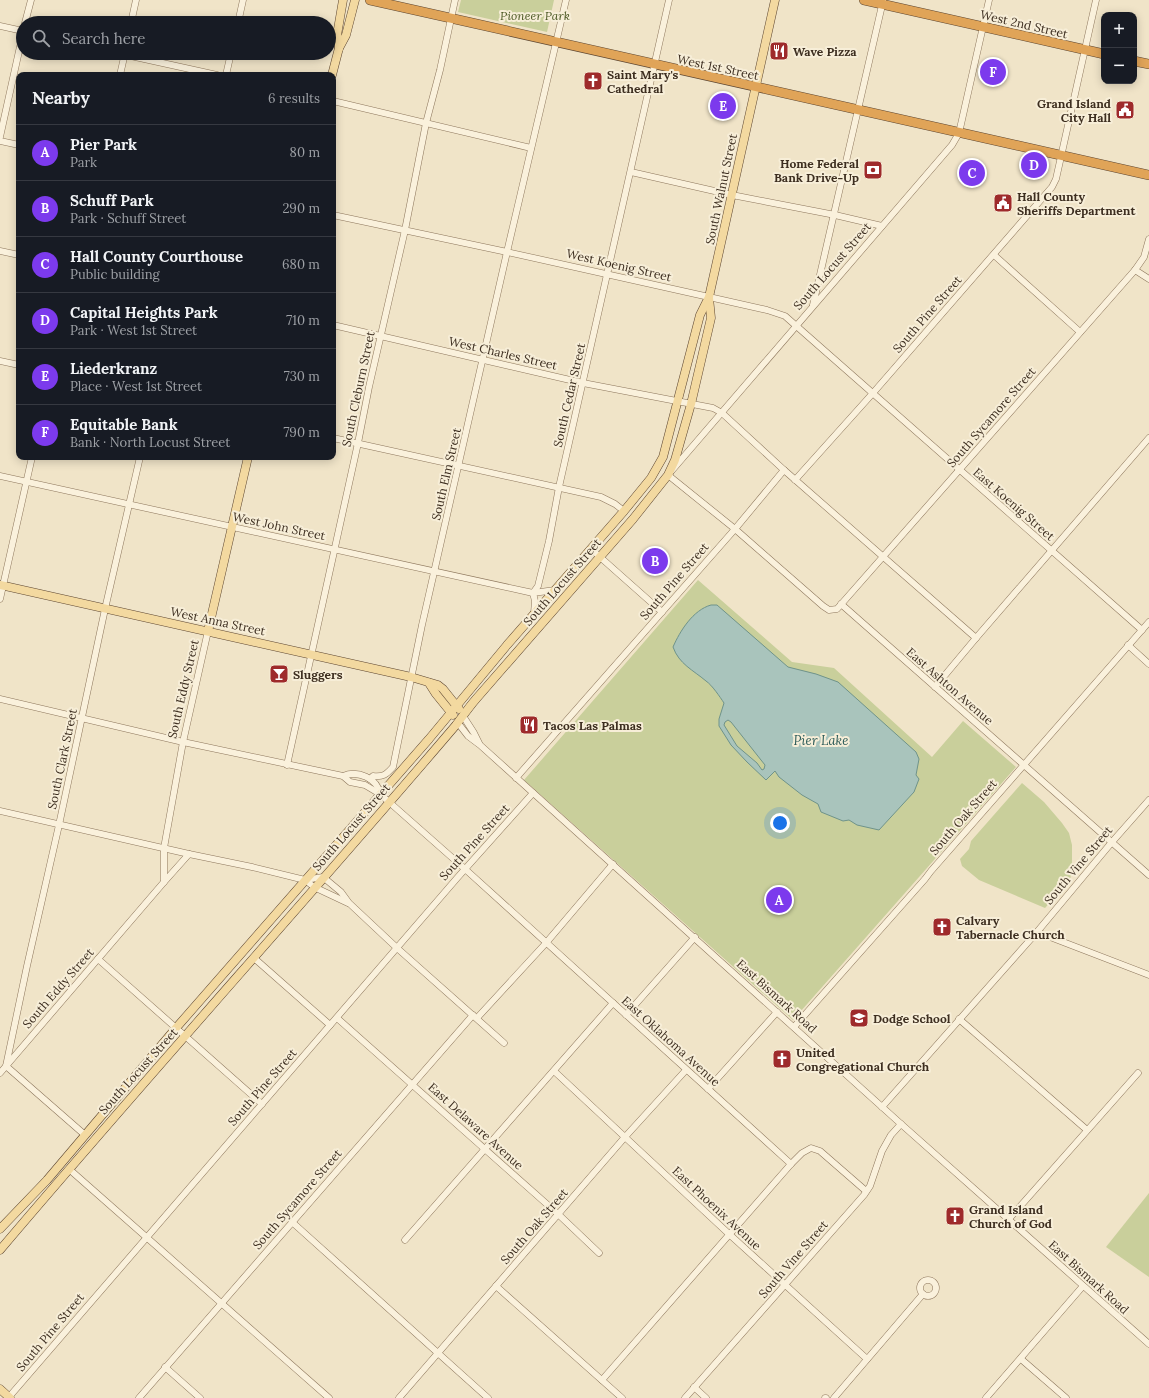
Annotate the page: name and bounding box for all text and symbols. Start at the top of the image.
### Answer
street label: West 2nd Street [979,7,1070,41]
park label: Pioneer Park [500,8,570,23]
map controls [1101,12,1137,84]
button: + [1101,12,1137,48]
search box [16,16,336,60]
icon: search [30,27,52,49]
text: Search here [62,29,145,48]
restaurant icon: Wave Pizza [768,40,790,62]
place label: Wave Pizza [793,44,857,59]
button: − [1101,48,1137,84]
street label: West 1st Street [676,51,761,83]
pin: F [980,57,1006,87]
place label: Saint Mary's Cathedral [607,67,679,96]
church icon: Saint Mary's Cathedral [582,70,604,92]
text: Nearby [32,87,90,109]
text: 6 results [268,90,320,107]
pin: E [710,91,736,121]
place label: Grand Island City Hall [1037,96,1111,125]
public building icon: Grand Island City Hall [1114,99,1136,121]
street label: South Walnut Street [702,132,740,246]
text: Pier Park [70,135,137,154]
text: A [41,144,49,161]
text: 80 m [290,144,320,161]
pin: D [1021,150,1047,180]
text: Park [70,154,97,171]
place label: Home Federal Bank Drive-Up [774,156,859,185]
pin: C [959,158,985,188]
bank icon: Home Federal Bank Drive-Up [862,159,884,181]
place label: Hall County Sheriffs Department [1017,189,1136,218]
text: Schuff Park [70,191,154,210]
public building icon: Hall County Sheriffs Department [992,192,1014,214]
text: B [41,200,49,217]
text: 290 m [282,200,320,217]
text: Park · Schuff Street [70,210,186,227]
street label: South Locust Street [790,219,874,313]
street label: West Koenig Street [565,246,673,284]
text: Hall County Courthouse [70,247,243,266]
text: C [41,256,49,273]
text: 680 m [282,256,320,273]
text: Public building [70,266,160,283]
street label: South Pine Street [889,272,965,356]
text: Capital Heights Park [70,303,218,322]
text: D [40,312,50,329]
text: 710 m [286,312,320,329]
text: Park · West 1st Street [70,322,197,339]
street label: South Cleburn Street [338,329,378,448]
street label: West Charles Street [447,333,559,373]
street label: South Cedar Street [550,341,588,449]
text: Liederkranz [70,359,157,378]
street label: South Sycamore Street [943,363,1039,470]
text: E [41,368,49,385]
text: 730 m [284,368,320,385]
text: Place · West 1st Street [70,378,202,395]
text: Equitable Bank [70,415,178,434]
text: F [41,424,49,441]
text: 790 m [283,424,320,441]
street label: South Elm Street [428,426,464,522]
text: Bank · North Locust Street [70,434,230,451]
street label: East Koenig Street [970,465,1058,544]
street label: West John Street [231,509,327,543]
street label: South Locust Street [520,535,604,629]
street label: South Pine Street [636,539,712,623]
pin: B [642,546,668,576]
street label: West Anna Street [169,604,267,638]
street label: South Eddy Street [164,638,202,740]
street label: East Ashton Avenue [904,644,997,728]
bar icon: Sluggers [268,663,290,685]
place label: Sluggers [293,667,343,682]
street label: South Clark Street [44,707,80,811]
restaurant icon: Tacos Las Palmas [518,714,540,736]
place label: Tacos Las Palmas [543,718,642,733]
water label: Pier Lake [793,732,849,749]
street label: South Oak Street [926,776,1000,858]
street label: South Locust Street [309,780,393,874]
street label: South Pine Street [436,800,512,883]
your location [770,813,790,833]
street label: South Vine Street [1041,822,1115,907]
pin: A [766,885,792,915]
place label: Calvary Tabernacle Church [956,913,1065,942]
church icon: Calvary Tabernacle Church [931,916,953,938]
street label: South Eddy Street [19,945,97,1031]
street label: East Bismark Road [734,956,820,1036]
street label: East Oklahoma Avenue [619,993,724,1090]
school or university icon: Dodge School [848,1007,870,1029]
place label: Dodge School [873,1011,951,1026]
street label: South Locust Street [95,1025,181,1117]
street label: South Pine Street [224,1045,300,1129]
place label: United Congregational Church [796,1045,930,1074]
church icon: United Congregational Church [771,1048,793,1070]
street label: East Delaware Avenue [425,1079,527,1173]
street label: South Sycamore Street [249,1145,345,1252]
street label: East Phoenix Avenue [670,1163,765,1253]
street label: South Oak Street [497,1185,571,1267]
place label: Grand Island Church of God [969,1202,1052,1231]
church icon: Grand Island Church of God [944,1205,966,1227]
street label: South Vine Street [755,1217,831,1301]
street label: East Bismark Road [1046,1237,1132,1317]
street label: South Pine Street [13,1290,87,1374]

